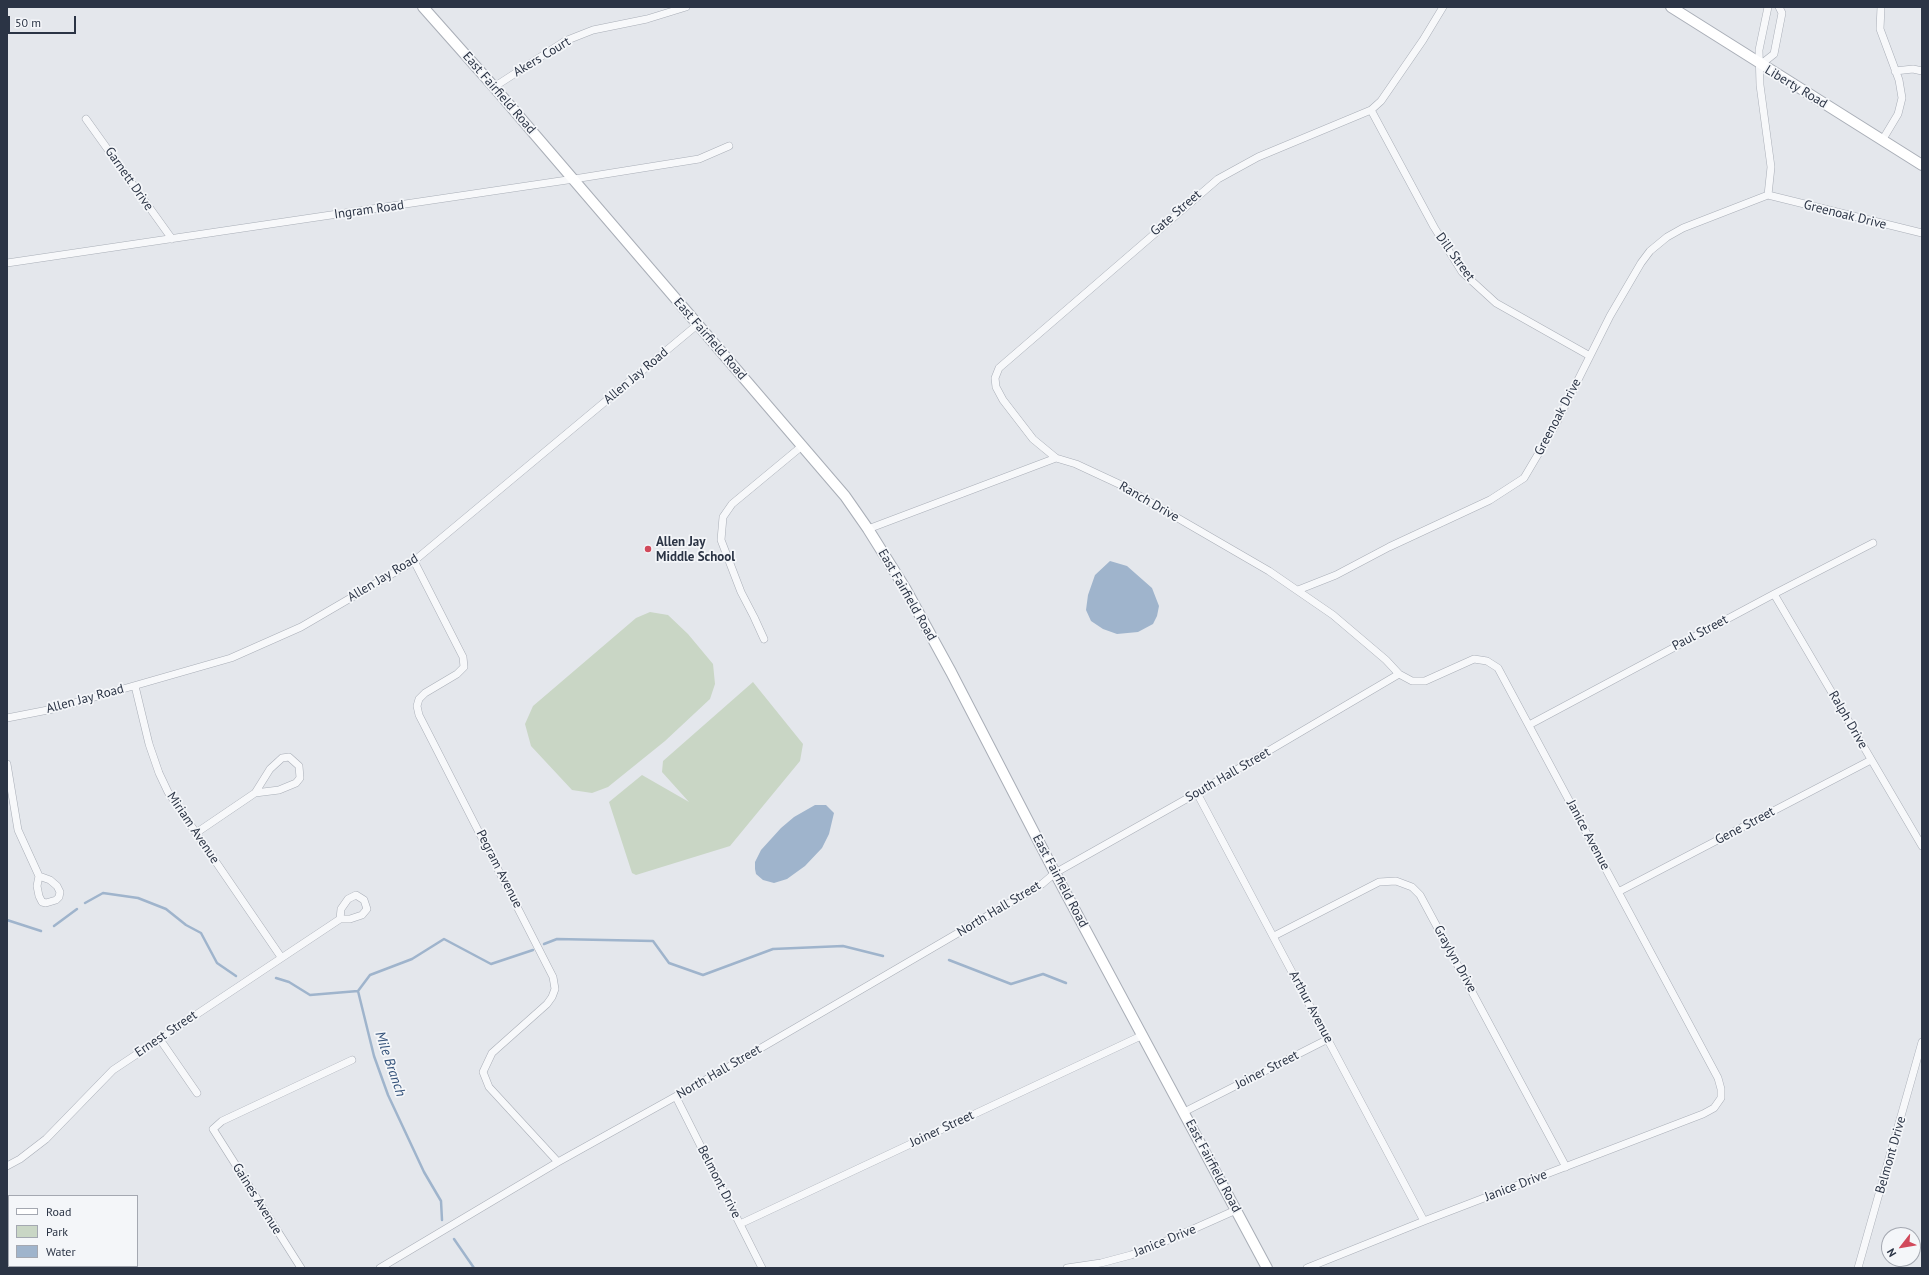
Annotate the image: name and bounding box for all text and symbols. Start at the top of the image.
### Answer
scale bar [10,8,78,34]
text: 50 m [15,15,41,30]
street label: Akers Court [511,34,573,80]
street label: East Fairfield Road [459,49,539,137]
street label: Liberty Road [1762,62,1830,112]
street label: Garnett Drive [101,144,157,214]
street label: Gate Street [1148,187,1204,239]
street label: Ingram Road [333,197,405,223]
street label: Greenoak Drive [1802,197,1888,233]
street label: Dill Street [1432,230,1478,284]
street label: East Fairfield Road [670,295,750,383]
street label: Allen Jay Road [600,344,672,408]
street label: Greenoak Drive [1531,376,1585,458]
street label: Ranch Drive [1116,479,1182,525]
place label: Allen Jay Middle School [656,534,735,565]
marker: Allen Jay Middle School [643,544,653,554]
street label: East Fairfield Road [874,546,940,644]
street label: Allen Jay Road [345,551,421,605]
street label: Paul Street [1670,612,1730,654]
street label: Allen Jay Road [45,681,125,717]
street label: Ralph Drive [1825,688,1871,752]
street label: South Hall Street [1183,744,1273,806]
street label: Miriam Avenue [163,789,223,867]
street label: Janice Avenue [1563,797,1613,873]
street label: Gene Street [1713,804,1777,848]
street label: Pegram Avenue [473,827,525,911]
street label: East Fairfield Road [1029,832,1091,930]
street label: North Hall Street [954,878,1044,940]
street label: Graylyn Drive [1430,923,1480,995]
street label: Arthur Avenue [1285,968,1337,1046]
street label: Ernest Street [132,1007,200,1061]
water label: Mile Branch [371,1029,409,1099]
street label: North Hall Street [674,1042,764,1102]
street label: Joiner Street [1233,1047,1301,1093]
street label: Joiner Street [907,1107,977,1151]
street label: Belmont Drive [1873,1115,1909,1195]
street label: East Fairfield Road [1182,1117,1244,1215]
street label: Belmont Drive [694,1143,744,1221]
street label: Gaines Avenue [229,1160,285,1238]
street label: Janice Drive [1483,1167,1549,1205]
legend [8,1195,138,1267]
text: Road [46,1204,71,1219]
street label: Janice Drive [1132,1221,1198,1261]
text: Park [46,1224,68,1239]
north arrow [1881,1227,1921,1267]
text: Water [46,1244,76,1259]
text: N [1884,1246,1899,1259]

